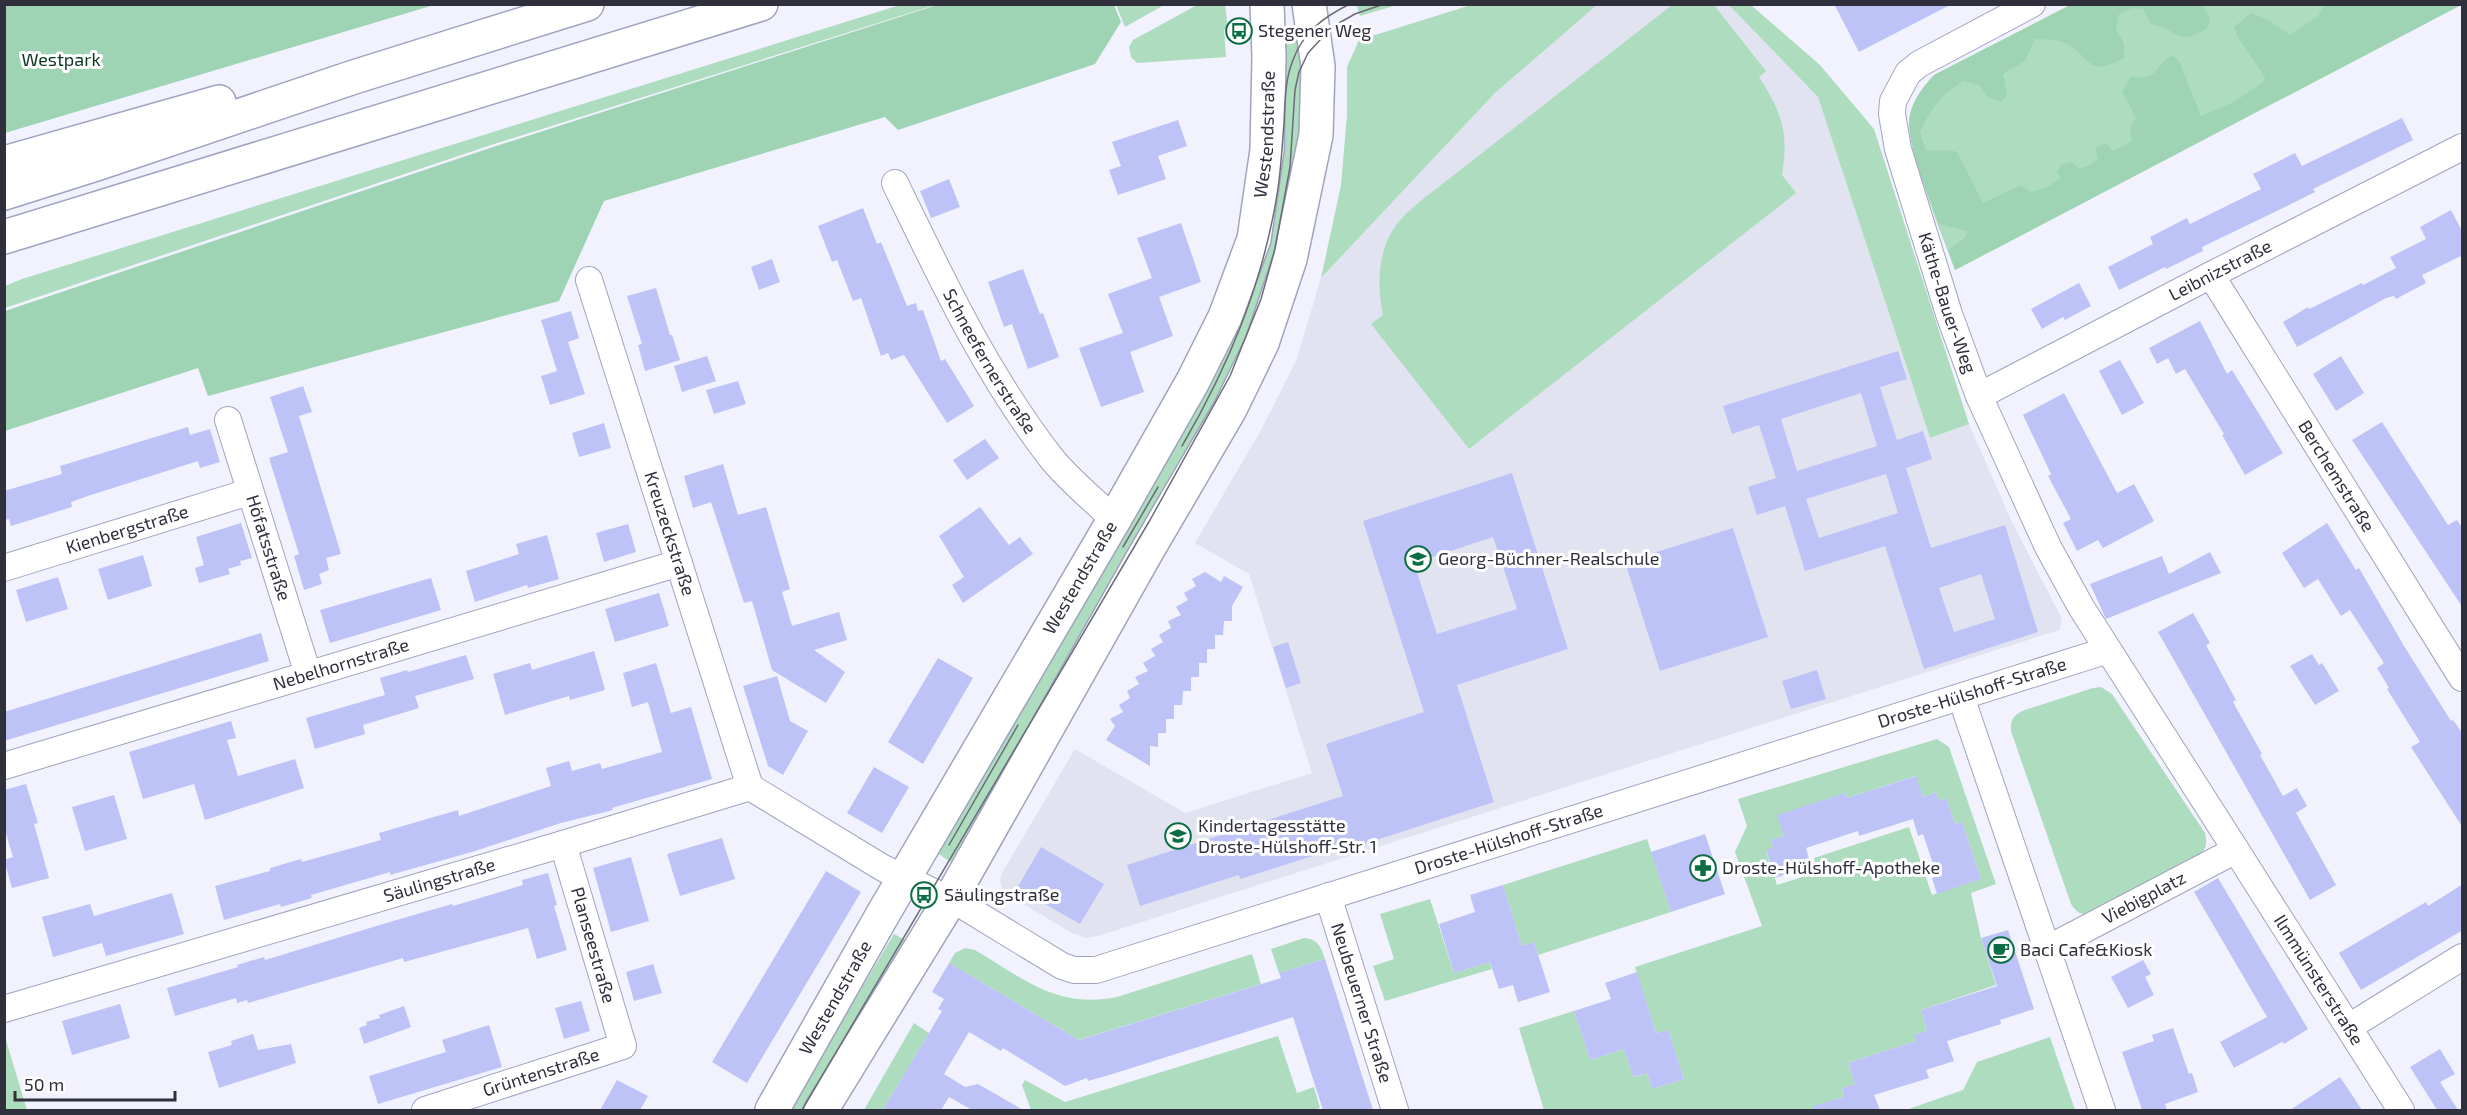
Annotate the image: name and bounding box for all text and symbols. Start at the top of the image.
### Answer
bus stop icon: Stegener Weg [1224,16,1254,46]
place label: Stegener Weg [1258,19,1371,41]
park label: Westpark [21,48,101,70]
street label: Westendstraße [1248,70,1279,199]
street label: Käthe-Bauer-Weg [1914,229,1982,376]
street label: Leibnizstraße [2165,234,2275,305]
street label: Schneefernerstraße [939,285,1042,438]
street label: Berchemstraße [2294,416,2380,536]
street label: Kreuzeckstraße [640,468,701,598]
street label: Höfatsstraße [242,492,296,603]
street label: Kienbergstraße [63,499,191,558]
street label: Westendstraße [1037,517,1121,638]
school or university icon: Georg-Büchner-Realschule [1403,544,1433,574]
place label: Georg-Büchner-Realschule [1438,547,1659,569]
street label: Nebelhornstraße [270,633,411,695]
street label: Droste-Hülshoff-Straße [1875,652,2069,732]
street label: Droste-Hülshoff-Straße [1412,798,1605,879]
place label: Kindertagesstätte Droste-Hülshoff-Str. 1 [1198,814,1377,857]
school or university icon: Kindertagesstätte Droste-Hülshoff-Str. 1 [1163,821,1193,851]
street label: Säulingstraße [381,853,498,906]
pharmacy icon: Droste-Hülshoff-Apotheke [1688,853,1718,883]
place label: Droste-Hülshoff-Apotheke [1722,856,1940,878]
street label: Viebigplatz [2098,866,2189,928]
bus stop icon: Säulingstraße [909,880,939,910]
place label: Säulingstraße [944,883,1059,905]
street label: Planseestraße [567,884,621,1005]
street label: Ilmmünsterstraße [2270,910,2369,1049]
street label: Neubeuerner Straße [1327,920,1398,1085]
cafe icon: Baci Cafe&Kiosk [1986,935,2016,965]
street label: Westendstraße [794,936,876,1058]
place label: Baci Cafe&Kiosk [2020,938,2152,960]
street label: Grüntenstraße [480,1042,602,1101]
scale bar [15,1064,176,1102]
text: 50 m [24,1073,64,1095]

